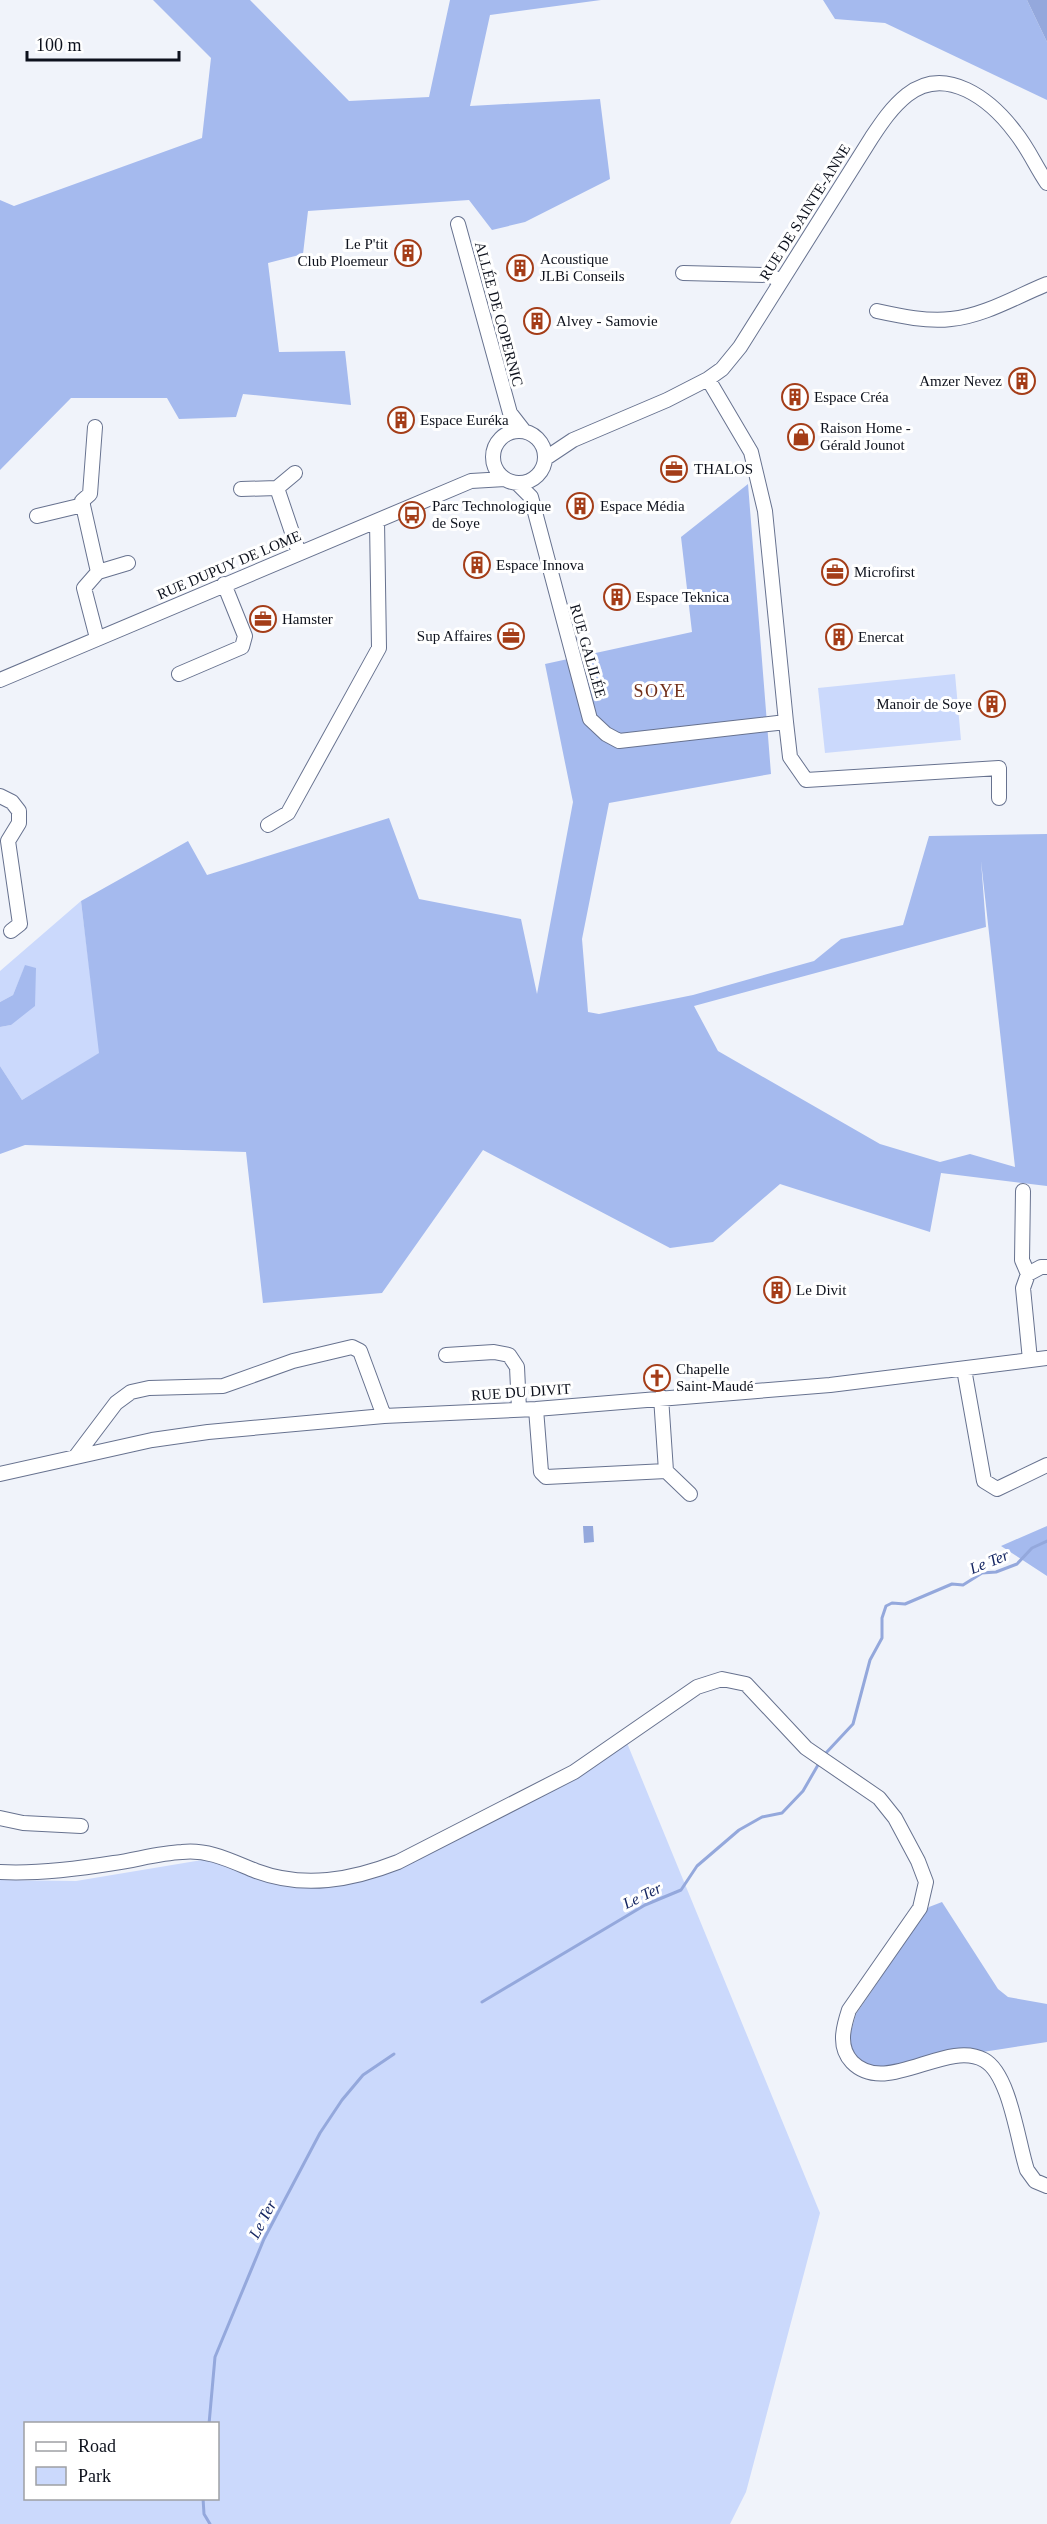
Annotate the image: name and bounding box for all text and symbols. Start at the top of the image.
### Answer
scale bar [27,24,178,62]
text: 100 m [36,35,82,55]
street label: RUE DE SAINTE-ANNE [756,141,854,283]
place label: Le P'tit Club Ploemeur [298,236,389,269]
building icon: Le P'tit Club Ploemeur [393,238,423,268]
street label: ALLÉE DE COPERNIC [472,240,526,388]
place label: Acoustique JLBi Conseils [540,251,625,284]
building icon: Acoustique JLBi Conseils [505,253,535,283]
building icon: Alvey - Samovie [522,306,552,336]
place label: Alvey - Samovie [556,313,658,329]
building icon: Amzer Nevez [1007,366,1037,396]
place label: Amzer Nevez [919,373,1002,389]
building icon: Espace Créa [780,382,810,412]
place label: Espace Créa [814,389,889,405]
building icon: Espace Euréka [386,405,416,435]
place label: Espace Euréka [420,412,509,428]
place label: Raison Home - Gérald Jounot [820,420,911,453]
shop icon: Raison Home - Gérald Jounot [786,422,816,452]
office icon: THALOS [659,454,689,484]
place label: THALOS [694,461,753,477]
building icon: Espace Média [565,491,595,521]
place label: Parc Technologique de Soye [432,498,551,531]
place label: Espace Média [600,498,685,514]
bus stop icon: Parc Technologique de Soye [397,500,427,530]
street label: RUE DUPUY DE LOME [155,527,303,603]
building icon: Espace Innova [462,550,492,580]
place label: Espace Innova [496,557,584,573]
office icon: Microfirst [820,557,850,587]
place label: Microfirst [854,564,916,580]
building icon: Espace Teknica [602,582,632,612]
place label: Espace Teknica [636,589,730,605]
street label: RUE GALILÉE [567,602,609,700]
office icon: Hamster [248,604,278,634]
place label: Hamster [282,611,333,627]
office icon: Sup Affaires [496,621,526,651]
building icon: Enercat [824,622,854,652]
place label: Sup Affaires [417,628,492,644]
place label: Enercat [858,629,905,645]
district label: SOYE [633,681,687,701]
building icon: Manoir de Soye [977,689,1007,719]
place label: Manoir de Soye [876,696,972,712]
building icon: Le Divit [762,1275,792,1305]
place label: Le Divit [796,1282,847,1298]
place label: Chapelle Saint-Maudé [676,1361,754,1394]
church icon: Chapelle Saint-Maudé [642,1363,672,1393]
street label: RUE DU DIVIT [471,1381,571,1403]
water label: Le Ter [966,1546,1012,1577]
water label: Le Ter [619,1879,665,1912]
water label: Le Ter [245,2197,280,2242]
legend [24,2422,219,2500]
text: Road [78,2436,116,2456]
text: Park [78,2466,111,2486]

